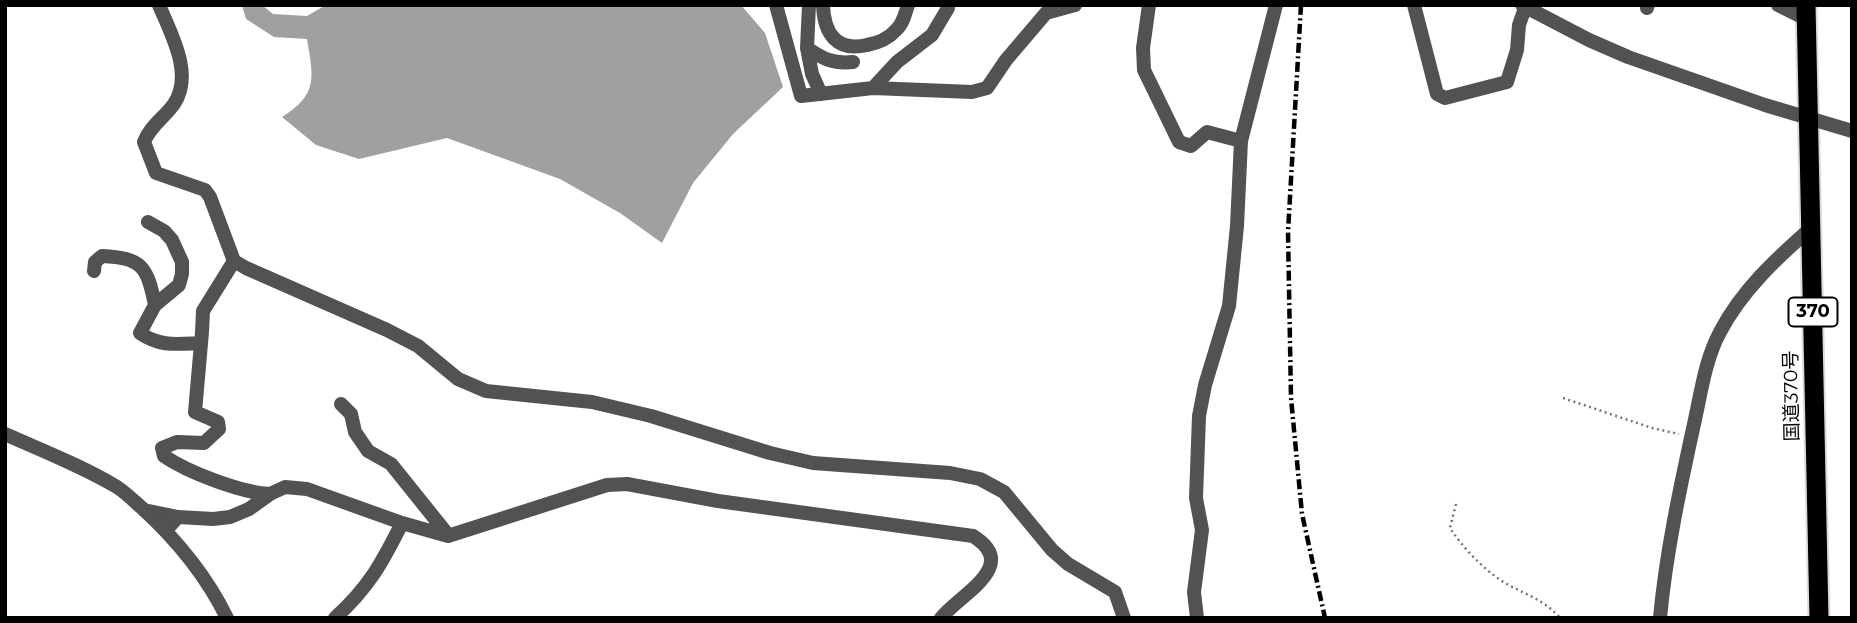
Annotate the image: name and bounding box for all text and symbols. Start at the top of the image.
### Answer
road number: 370 [1788,298,1838,326]
street label: 国道370号 [1780,350,1804,442]

